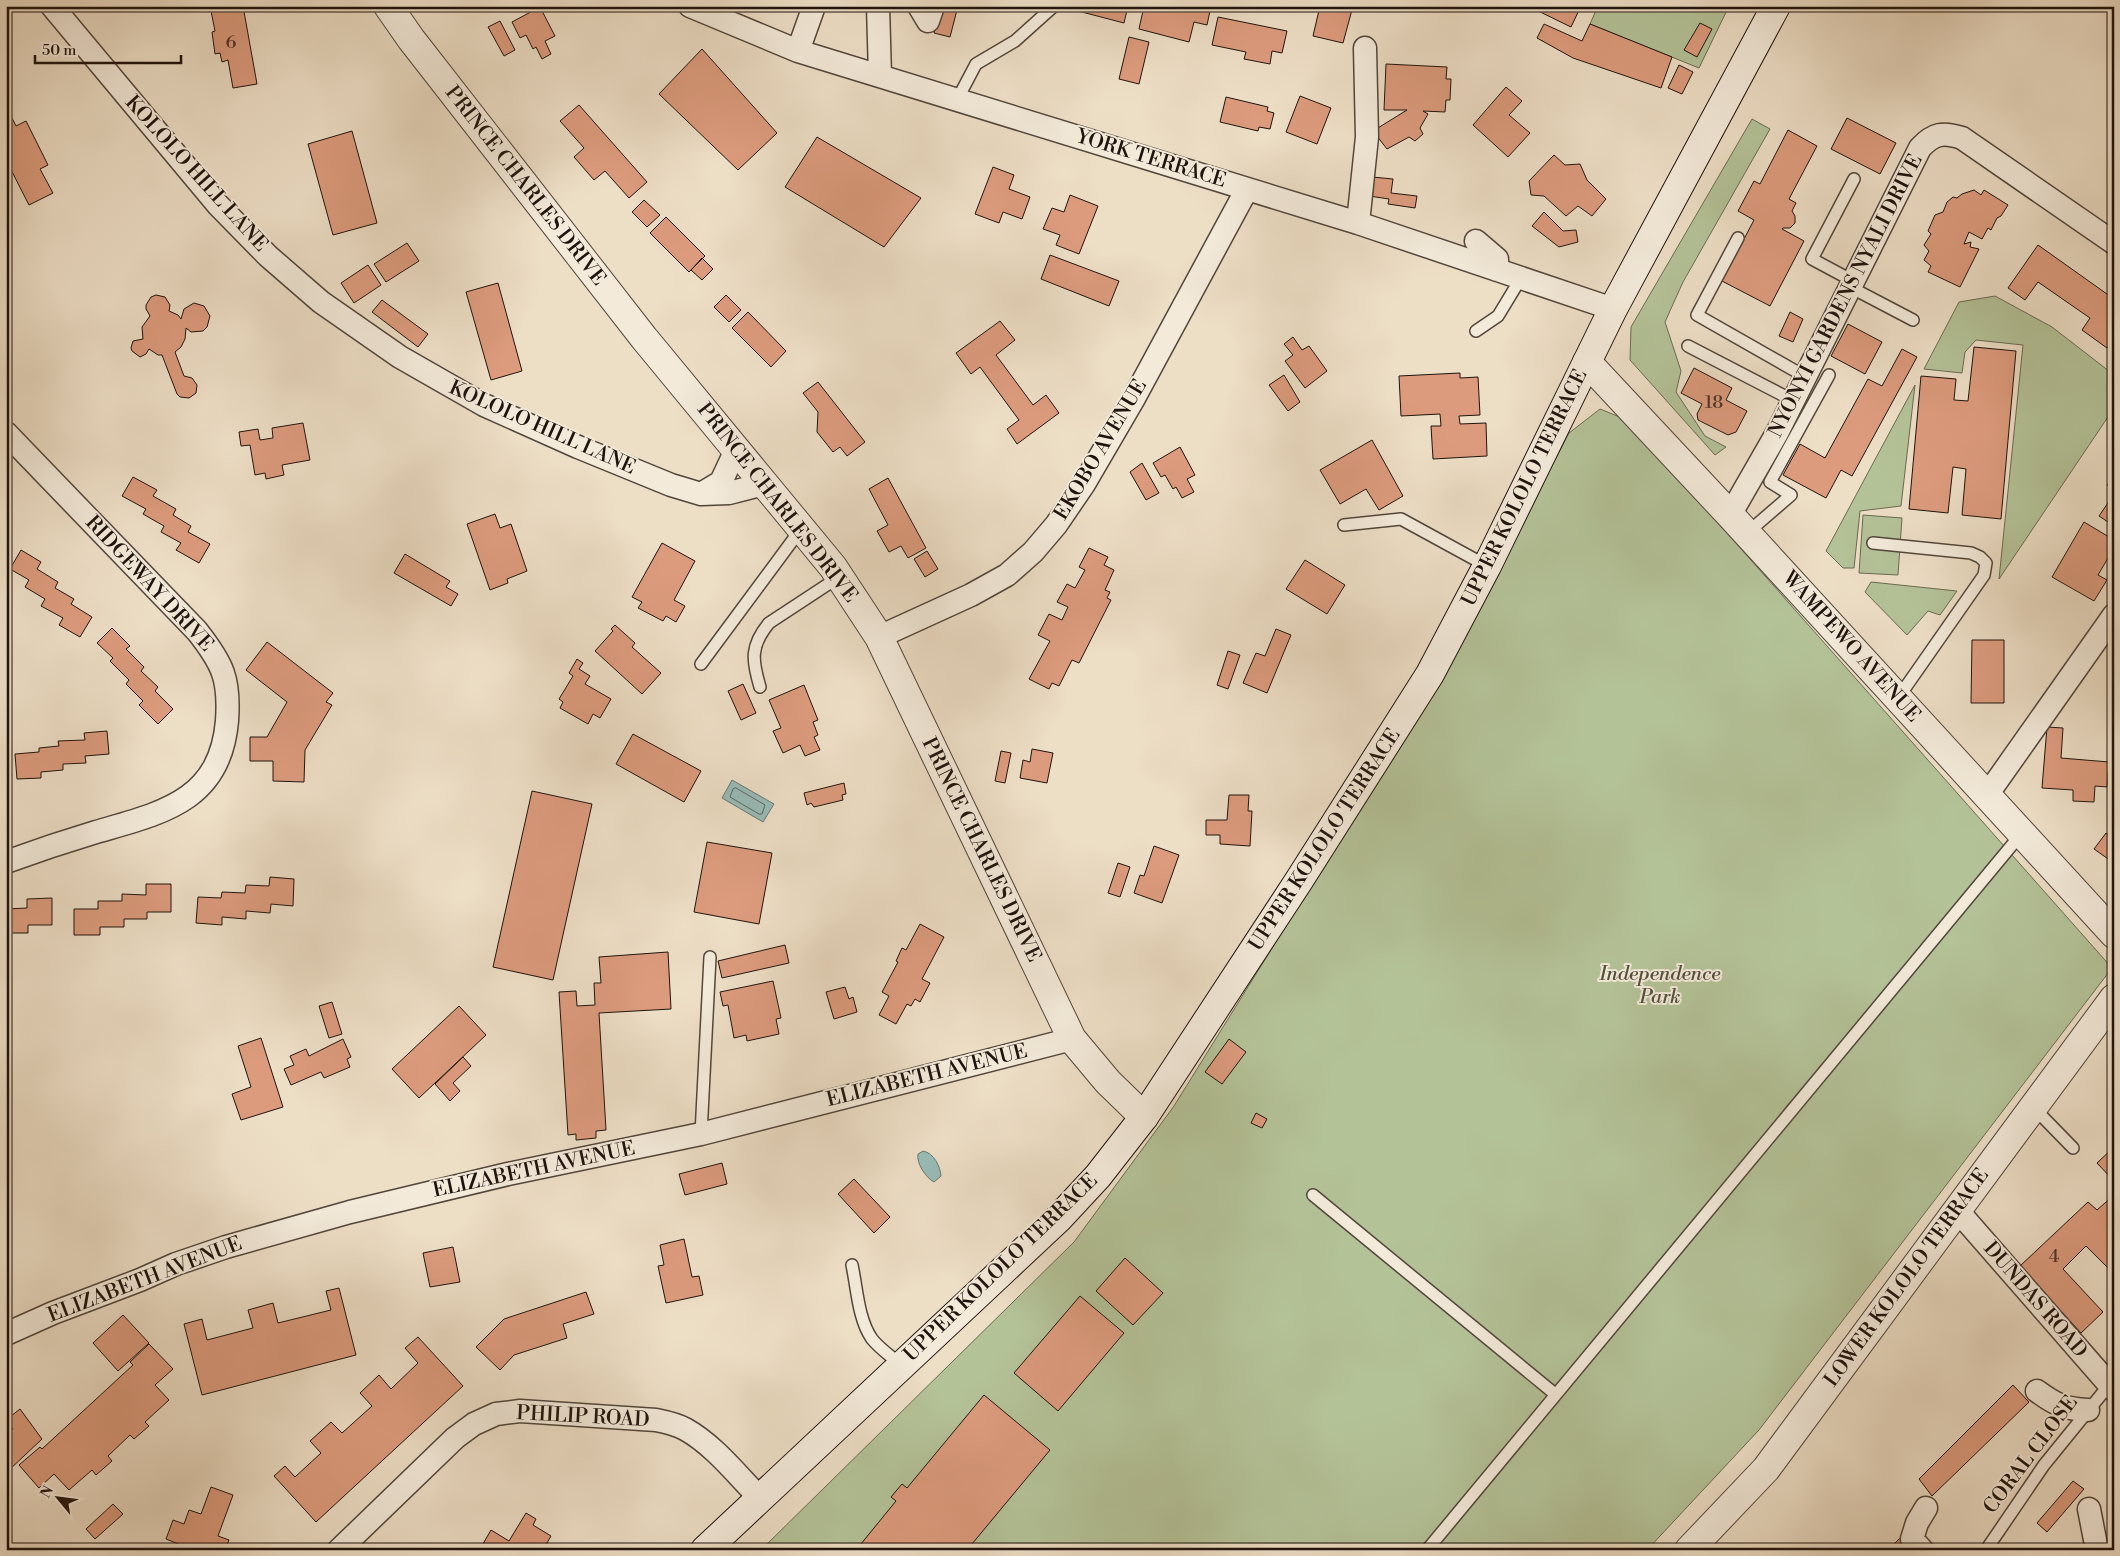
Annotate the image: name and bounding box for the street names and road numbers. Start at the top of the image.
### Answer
street label: PRINCE CHARLES DRIVE [439,81,611,291]
street label: KOLOLO HILL LANE [119,91,273,257]
street label: YORK TERRACE [1072,124,1229,194]
street label: NYONYI GARDENS NYALI DRIVE [1763,150,1929,442]
street label: UPPER KOLOLO TERRACE [1457,365,1593,611]
street label: EKOBO AVENUE [1049,375,1153,525]
street label: KOLOLO HILL LANE [445,376,639,480]
street label: PRINCE CHARLES DRIVE [691,398,863,608]
street label: RIDGEWAY DRIVE [80,511,218,657]
street label: WAMPEWO AVENUE [1776,566,1925,728]
street label: UPPER KOLOLO TERRACE [1244,724,1406,956]
street label: PRINCE CHARLES DRIVE [916,734,1046,966]
street label: ELIZABETH AVENUE [824,1039,1030,1113]
street label: ELIZABETH AVENUE [431,1136,637,1204]
street label: LOWER KOLOLO TERRACE [1819,1164,1995,1392]
street label: UPPER KOLOLO TERRACE [899,1169,1103,1367]
street label: ELIZABETH AVENUE [44,1231,246,1329]
street label: DUNDAS ROAD [1978,1237,2092,1363]
street label: CORAL CLOSE [1978,1391,2084,1519]
street label: PHILIP ROAD [516,1401,650,1433]

